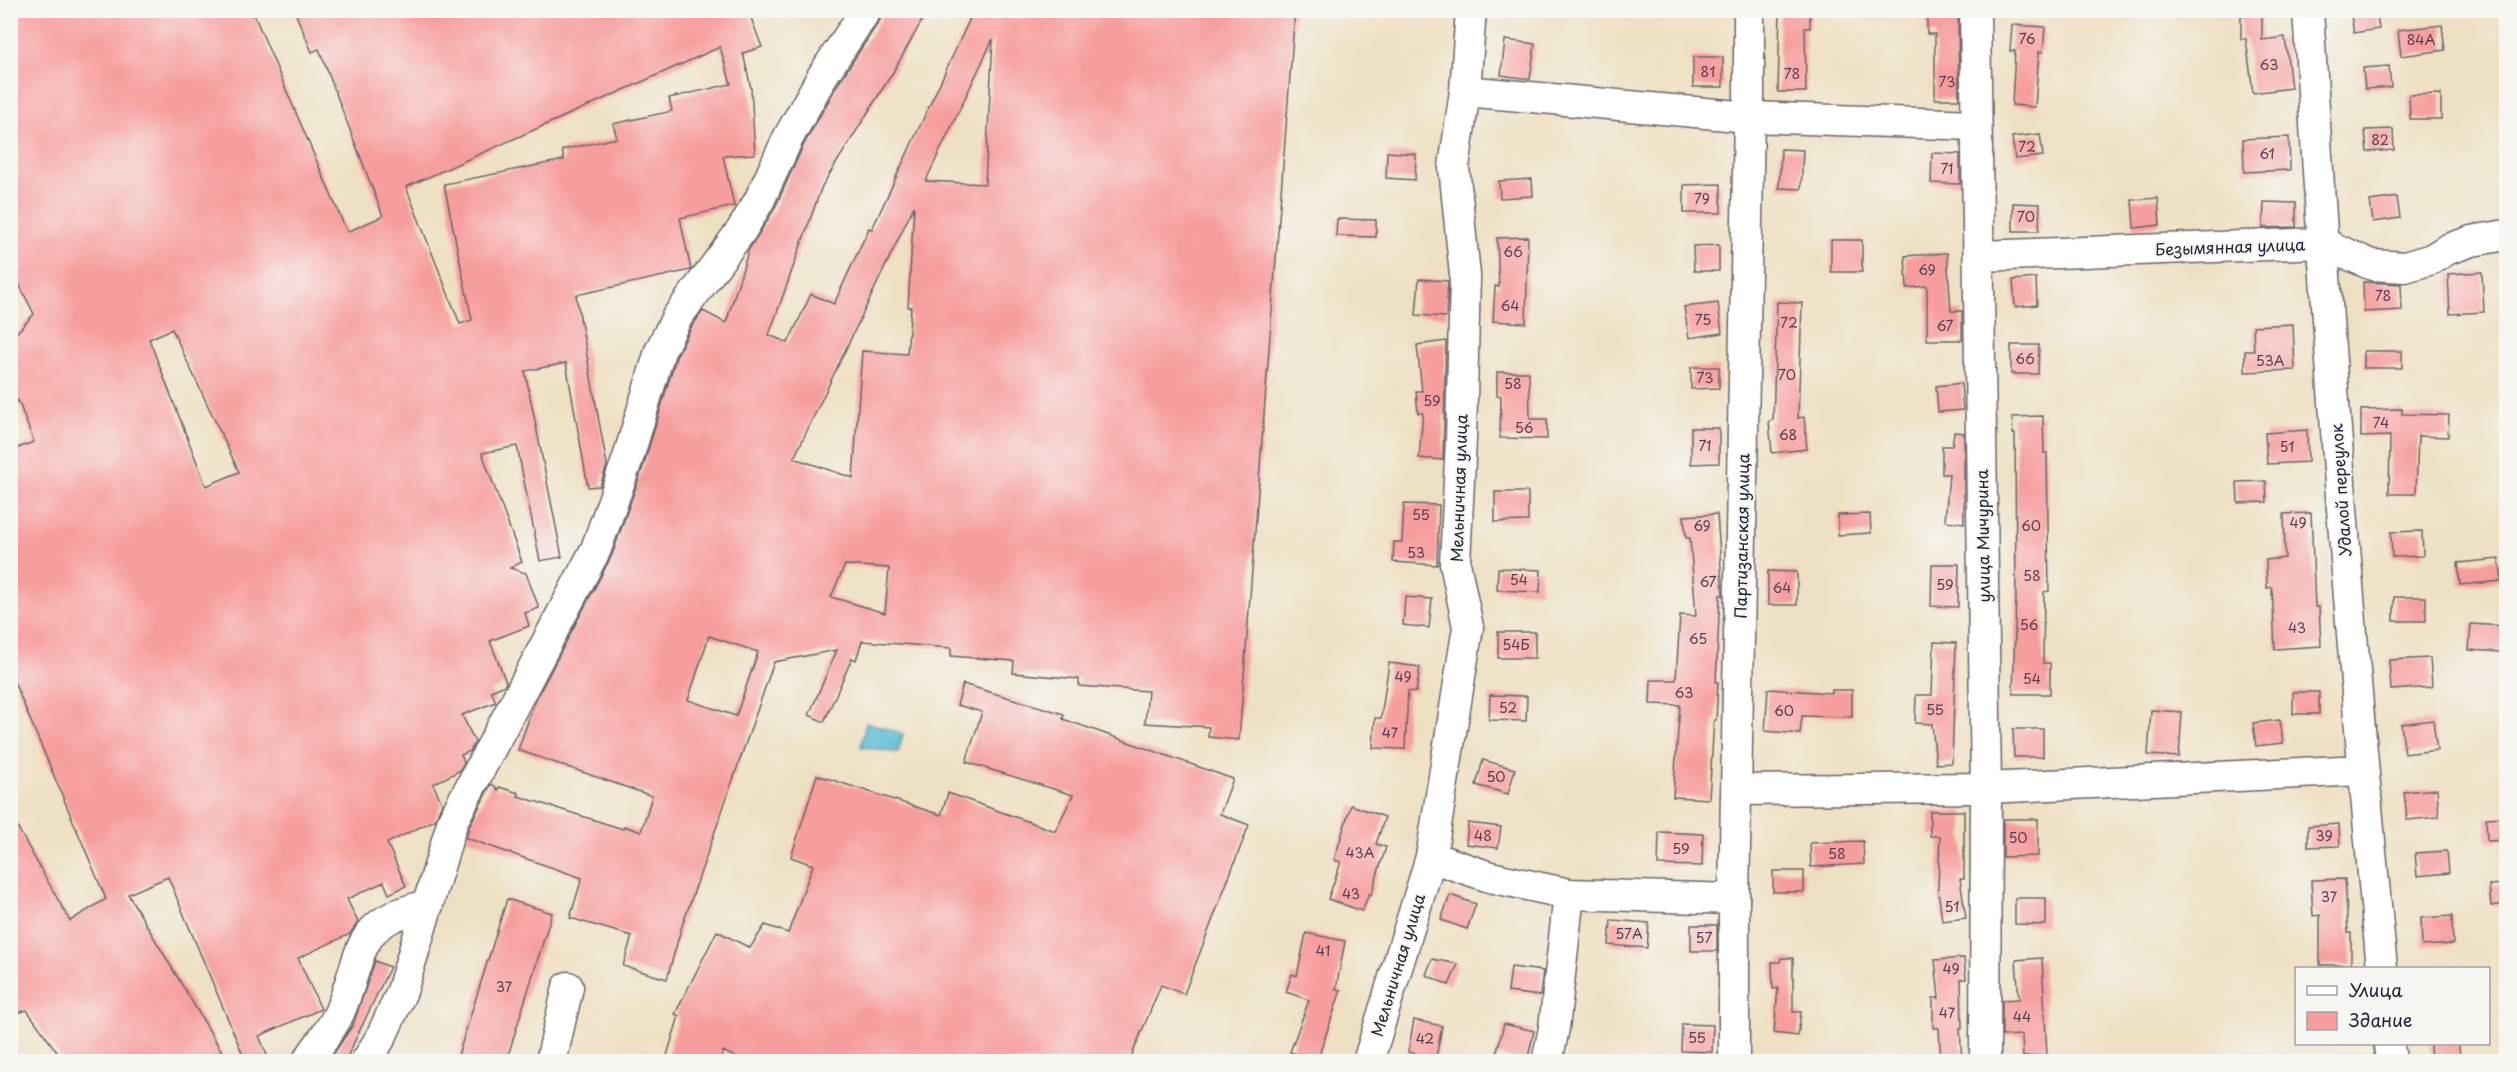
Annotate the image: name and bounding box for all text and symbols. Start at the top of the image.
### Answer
house number: 76 [2019,28,2036,49]
house number: 84А [2407,29,2436,50]
house number: 63 [2260,54,2278,75]
house number: 81 [1701,61,1715,82]
house number: 78 [1784,63,1800,84]
house number: 73 [1939,71,1955,92]
house number: 82 [2371,129,2389,150]
house number: 72 [2018,136,2036,157]
house number: 61 [2259,143,2275,164]
house number: 71 [1940,158,1954,179]
house number: 79 [1694,188,1710,209]
house number: 70 [2017,206,2035,227]
street label: Безымянная улица [2154,231,2306,261]
house number: 66 [1503,241,1523,262]
house number: 69 [1918,259,1936,280]
house number: 78 [2375,285,2391,306]
house number: 64 [1500,295,1520,316]
house number: 75 [1695,309,1711,330]
house number: 72 [1780,312,1798,333]
house number: 67 [1936,315,1954,336]
house number: 66 [2015,348,2035,369]
house number: 53А [2256,350,2285,371]
house number: 70 [1778,364,1796,385]
house number: 73 [1697,367,1713,388]
house number: 58 [1504,373,1522,394]
house number: 59 [1423,390,1441,411]
house number: 74 [2373,412,2389,433]
street label: Мельничная улица [1443,413,1473,562]
house number: 56 [1515,417,1534,438]
street label: Удалой переулок [2323,422,2357,557]
house number: 68 [1779,424,1797,445]
house number: 71 [1698,435,1712,456]
house number: 51 [2280,436,2294,457]
street label: Партизанская улица [1728,453,1754,619]
street label: улица Мичурина [1969,469,1995,603]
house number: 55 [1412,504,1430,525]
house number: 49 [2289,512,2307,533]
house number: 69 [1693,515,1711,536]
house number: 60 [2021,515,2041,536]
house number: 53 [1407,542,1425,563]
house number: 58 [2023,565,2041,586]
house number: 54 [1510,569,1528,590]
house number: 67 [1699,571,1717,592]
house number: 59 [1936,574,1954,595]
house number: 64 [1772,577,1792,598]
house number: 56 [2020,614,2039,635]
house number: 43 [2288,617,2306,638]
house number: 65 [1689,628,1707,649]
house number: 54Б [1502,634,1530,655]
house number: 49 [1394,666,1412,687]
house number: 54 [2023,668,2041,689]
house number: 63 [1675,682,1693,703]
house number: 52 [1499,697,1517,718]
house number: 55 [1926,699,1944,720]
house number: 60 [1774,700,1794,721]
house number: 47 [1382,722,1399,743]
house number: 50 [1486,766,1506,787]
house number: 48 [1474,825,1492,846]
house number: 39 [2315,825,2333,846]
house number: 50 [2008,827,2028,848]
house number: 59 [1672,838,1690,859]
house number: 43А [1346,842,1375,863]
house number: 58 [1828,843,1846,864]
house number: 43 [1342,883,1360,904]
house number: 37 [2321,886,2338,907]
street label: Мельничная улица [1364,890,1430,1039]
house number: 51 [1945,896,1959,917]
house number: 57А [1615,923,1643,944]
house number: 57 [1696,927,1712,948]
house number: 41 [1316,940,1330,961]
house number: 49 [1942,958,1960,979]
legend [2295,967,2490,1045]
house number: 37 [496,976,513,997]
text: Улица [2349,976,2403,1003]
house number: 47 [1939,1002,1956,1023]
house number: 44 [2013,1006,2031,1027]
text: Здание [2349,1006,2412,1033]
house number: 55 [1688,1027,1706,1048]
house number: 42 [1416,1028,1434,1049]

